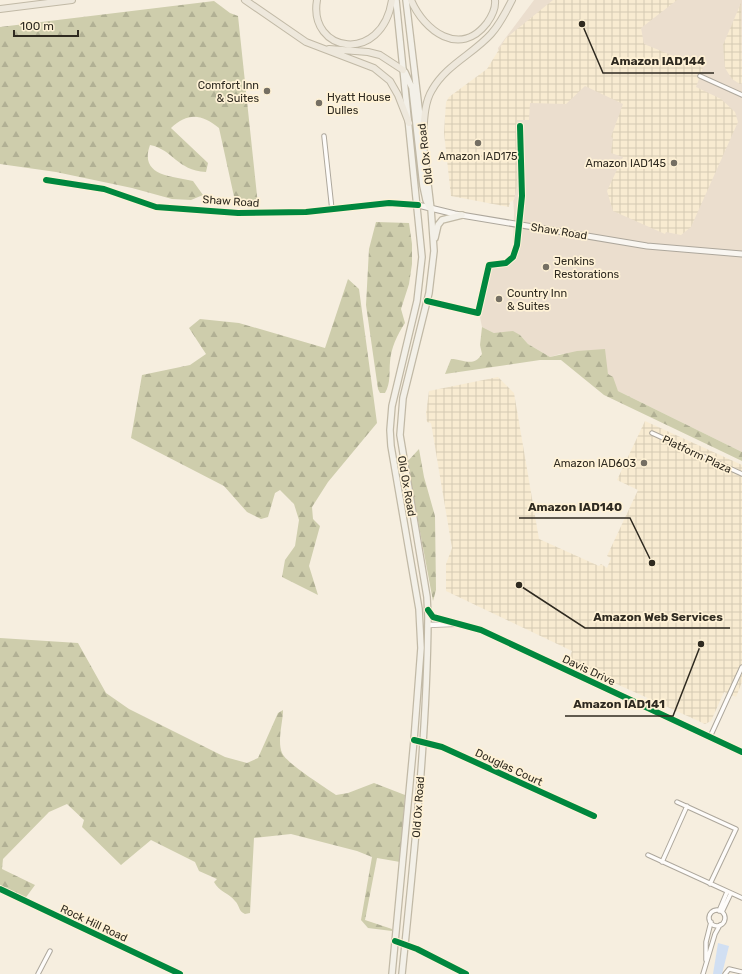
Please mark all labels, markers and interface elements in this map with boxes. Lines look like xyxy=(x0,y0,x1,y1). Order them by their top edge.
scale bar xyxy=(14,12,78,38)
text: 100 m xyxy=(20,19,54,33)
callout: Amazon IAD144 xyxy=(603,49,714,73)
text: Amazon IAD144 xyxy=(611,54,705,68)
place label: Comfort Inn & Suites xyxy=(198,79,259,105)
marker: Comfort Inn & Suites xyxy=(262,86,272,96)
place label: Hyatt House Dulles xyxy=(327,91,391,117)
marker: Hyatt House Dulles xyxy=(314,98,324,108)
street label: Old Ox Road xyxy=(415,123,436,185)
marker: Amazon IAD175 xyxy=(473,138,483,148)
place label: Amazon IAD175 xyxy=(438,150,518,163)
place label: Amazon IAD145 xyxy=(586,157,666,170)
marker: Amazon IAD145 xyxy=(669,158,679,168)
street label: Shaw Road xyxy=(202,193,260,210)
street label: Shaw Road xyxy=(530,221,588,242)
place label: Jenkins Restorations xyxy=(554,255,620,281)
marker: Jenkins Restorations xyxy=(541,262,551,272)
place label: Country Inn & Suites xyxy=(507,287,567,313)
marker: Country Inn & Suites xyxy=(494,294,504,304)
street label: Platform Plaza xyxy=(660,433,733,476)
street label: Old Ox Road xyxy=(395,455,418,517)
place label: Amazon IAD603 xyxy=(553,457,636,470)
marker: Amazon IAD603 xyxy=(639,458,649,468)
callout: Amazon IAD140 xyxy=(519,494,630,518)
text: Amazon IAD140 xyxy=(528,500,622,514)
callout: Amazon Web Services xyxy=(585,604,730,628)
text: Amazon Web Services xyxy=(593,610,723,624)
street label: Davis Drive xyxy=(560,653,617,688)
callout: Amazon IAD141 xyxy=(565,692,673,716)
text: Amazon IAD141 xyxy=(573,697,665,711)
street label: Douglas Court xyxy=(473,746,545,789)
street label: Old Ox Road xyxy=(410,776,427,838)
street label: Rock Hill Road xyxy=(58,902,129,945)

